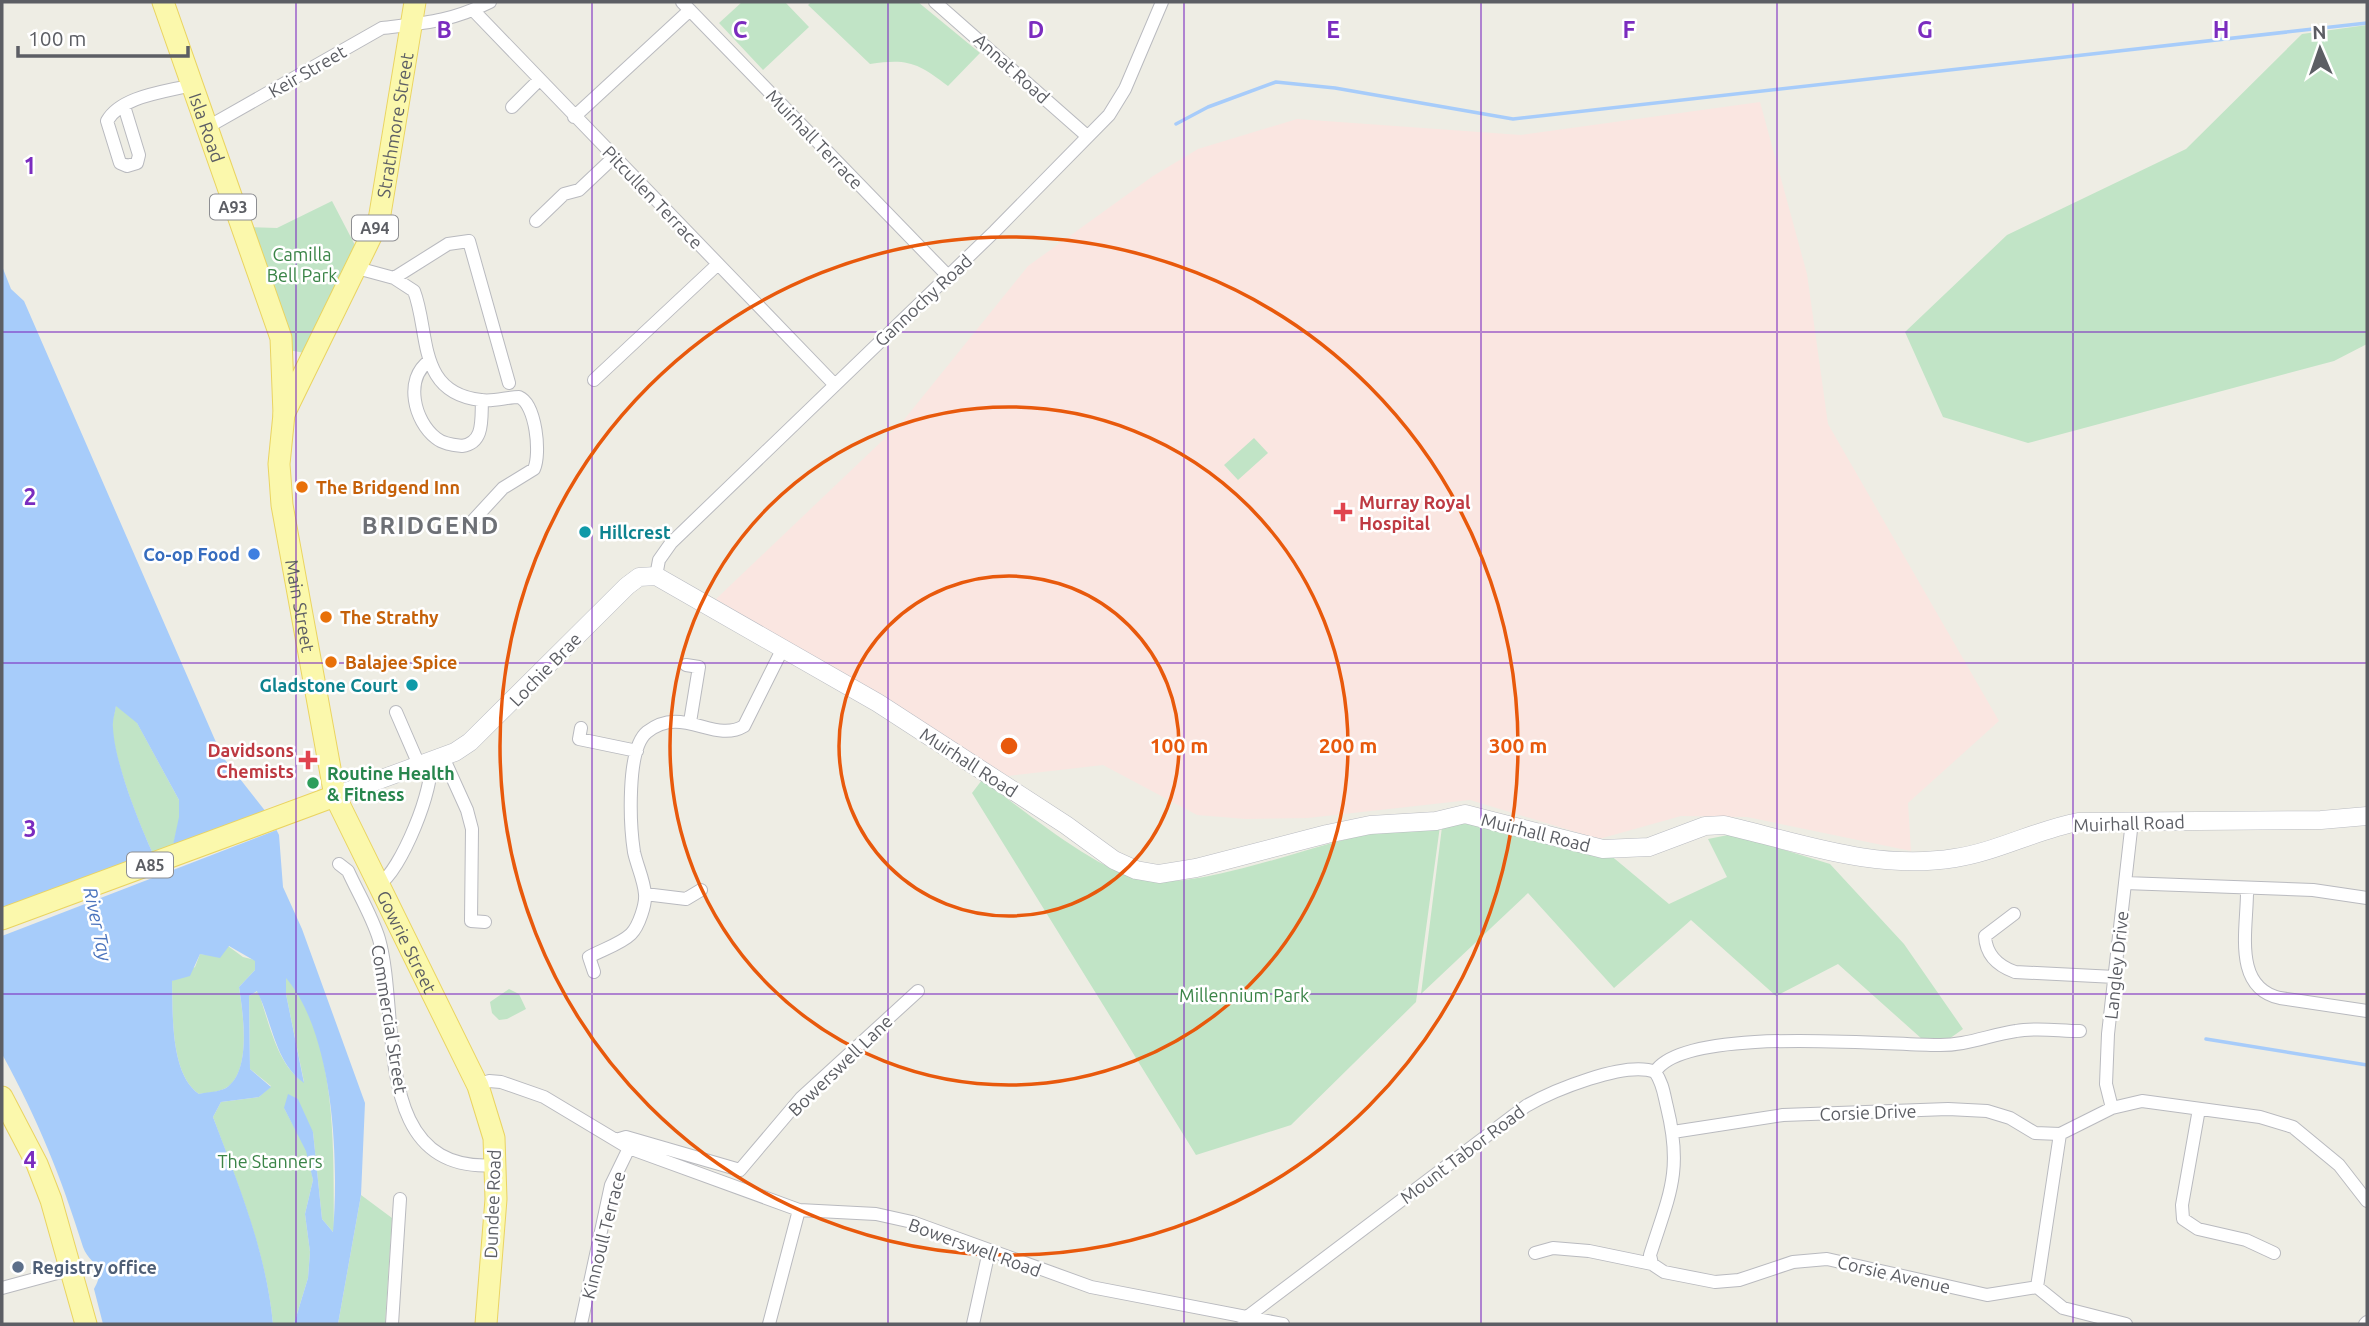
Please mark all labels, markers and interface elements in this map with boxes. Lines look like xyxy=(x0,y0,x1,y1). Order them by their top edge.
scale bar xyxy=(18,14,187,58)
north arrow xyxy=(2285,14,2355,84)
text: B xyxy=(436,17,452,42)
text: C xyxy=(733,17,748,42)
text: D xyxy=(1028,17,1044,42)
text: E xyxy=(1326,17,1340,42)
text: F xyxy=(1623,17,1636,42)
text: G xyxy=(1917,17,1933,42)
text: H xyxy=(2213,17,2229,42)
text: N xyxy=(2312,21,2327,43)
text: 100 m xyxy=(28,26,86,50)
street label: Annat Road xyxy=(970,29,1054,107)
street label: Keir Street xyxy=(265,41,349,101)
street label: Strathmore Street xyxy=(373,51,416,200)
street label: Muirhall Terrace xyxy=(763,85,867,193)
street label: Isla Road xyxy=(186,90,228,165)
street label: Pitcullen Terrace xyxy=(599,142,707,252)
text: 1 xyxy=(24,153,36,178)
road number: A93 xyxy=(210,195,256,220)
road number: A94 xyxy=(352,216,398,240)
park label: Camilla Bell Park xyxy=(267,244,337,285)
street label: Gannochy Road xyxy=(870,250,976,350)
place label: The Bridgend Inn xyxy=(316,477,460,497)
marker: The Bridgend Inn xyxy=(294,479,310,495)
text: 2 xyxy=(24,484,36,509)
place label: Murray Royal Hospital xyxy=(1359,492,1471,533)
marker: Murray Royal Hospital xyxy=(1333,502,1353,522)
district label: BRIDGEND xyxy=(362,512,500,539)
place label: Hillcrest xyxy=(599,522,671,542)
marker: Hillcrest xyxy=(577,524,593,540)
place label: Co-op Food xyxy=(143,544,240,564)
marker: Co-op Food xyxy=(246,546,262,562)
street label: Main Street xyxy=(282,558,319,654)
place label: The Strathy xyxy=(340,607,439,627)
marker: The Strathy xyxy=(318,609,334,625)
street label: Lochie Brae xyxy=(505,628,585,710)
place label: Balajee Spice xyxy=(345,652,457,672)
marker: Balajee Spice xyxy=(323,654,339,670)
place label: Gladstone Court xyxy=(259,675,398,695)
marker: Gladstone Court xyxy=(404,677,420,693)
street label: Muirhall Road xyxy=(917,723,1021,801)
text: 100 m xyxy=(1150,733,1208,757)
text: 200 m xyxy=(1319,733,1377,757)
text: 300 m xyxy=(1489,733,1547,757)
centre of rings xyxy=(997,734,1021,758)
place label: Davidsons Chemists xyxy=(208,740,294,781)
marker: Davidsons Chemists xyxy=(300,752,316,768)
place label: Routine Health & Fitness xyxy=(327,763,455,804)
marker: Routine Health & Fitness xyxy=(305,775,321,791)
street label: Muirhall Road xyxy=(1479,809,1593,855)
street label: Muirhall Road xyxy=(2073,811,2185,835)
text: 3 xyxy=(24,816,36,841)
road number: A85 xyxy=(127,852,173,878)
water label: River Tay xyxy=(79,885,117,964)
street label: Gowrie Street xyxy=(373,887,441,997)
street label: Langley Drive xyxy=(2100,910,2132,1020)
street label: Commercial Street xyxy=(368,943,412,1095)
park label: Millennium Park xyxy=(1179,985,1309,1005)
street label: Bowerswell Lane xyxy=(784,1010,896,1120)
street label: Corsie Drive xyxy=(1819,1100,1917,1124)
street label: Mount Tabor Road xyxy=(1396,1101,1528,1207)
text: 4 xyxy=(24,1147,37,1172)
street label: Dundee Road xyxy=(480,1149,504,1259)
park label: The Stanners xyxy=(217,1151,323,1171)
street label: Kinnoull Terrace xyxy=(577,1169,629,1301)
street label: Bowerswell Road xyxy=(906,1214,1044,1280)
street label: Corsie Avenue xyxy=(1836,1251,1952,1297)
place label: Registry office xyxy=(32,1257,157,1277)
marker: Registry office xyxy=(10,1259,26,1275)

